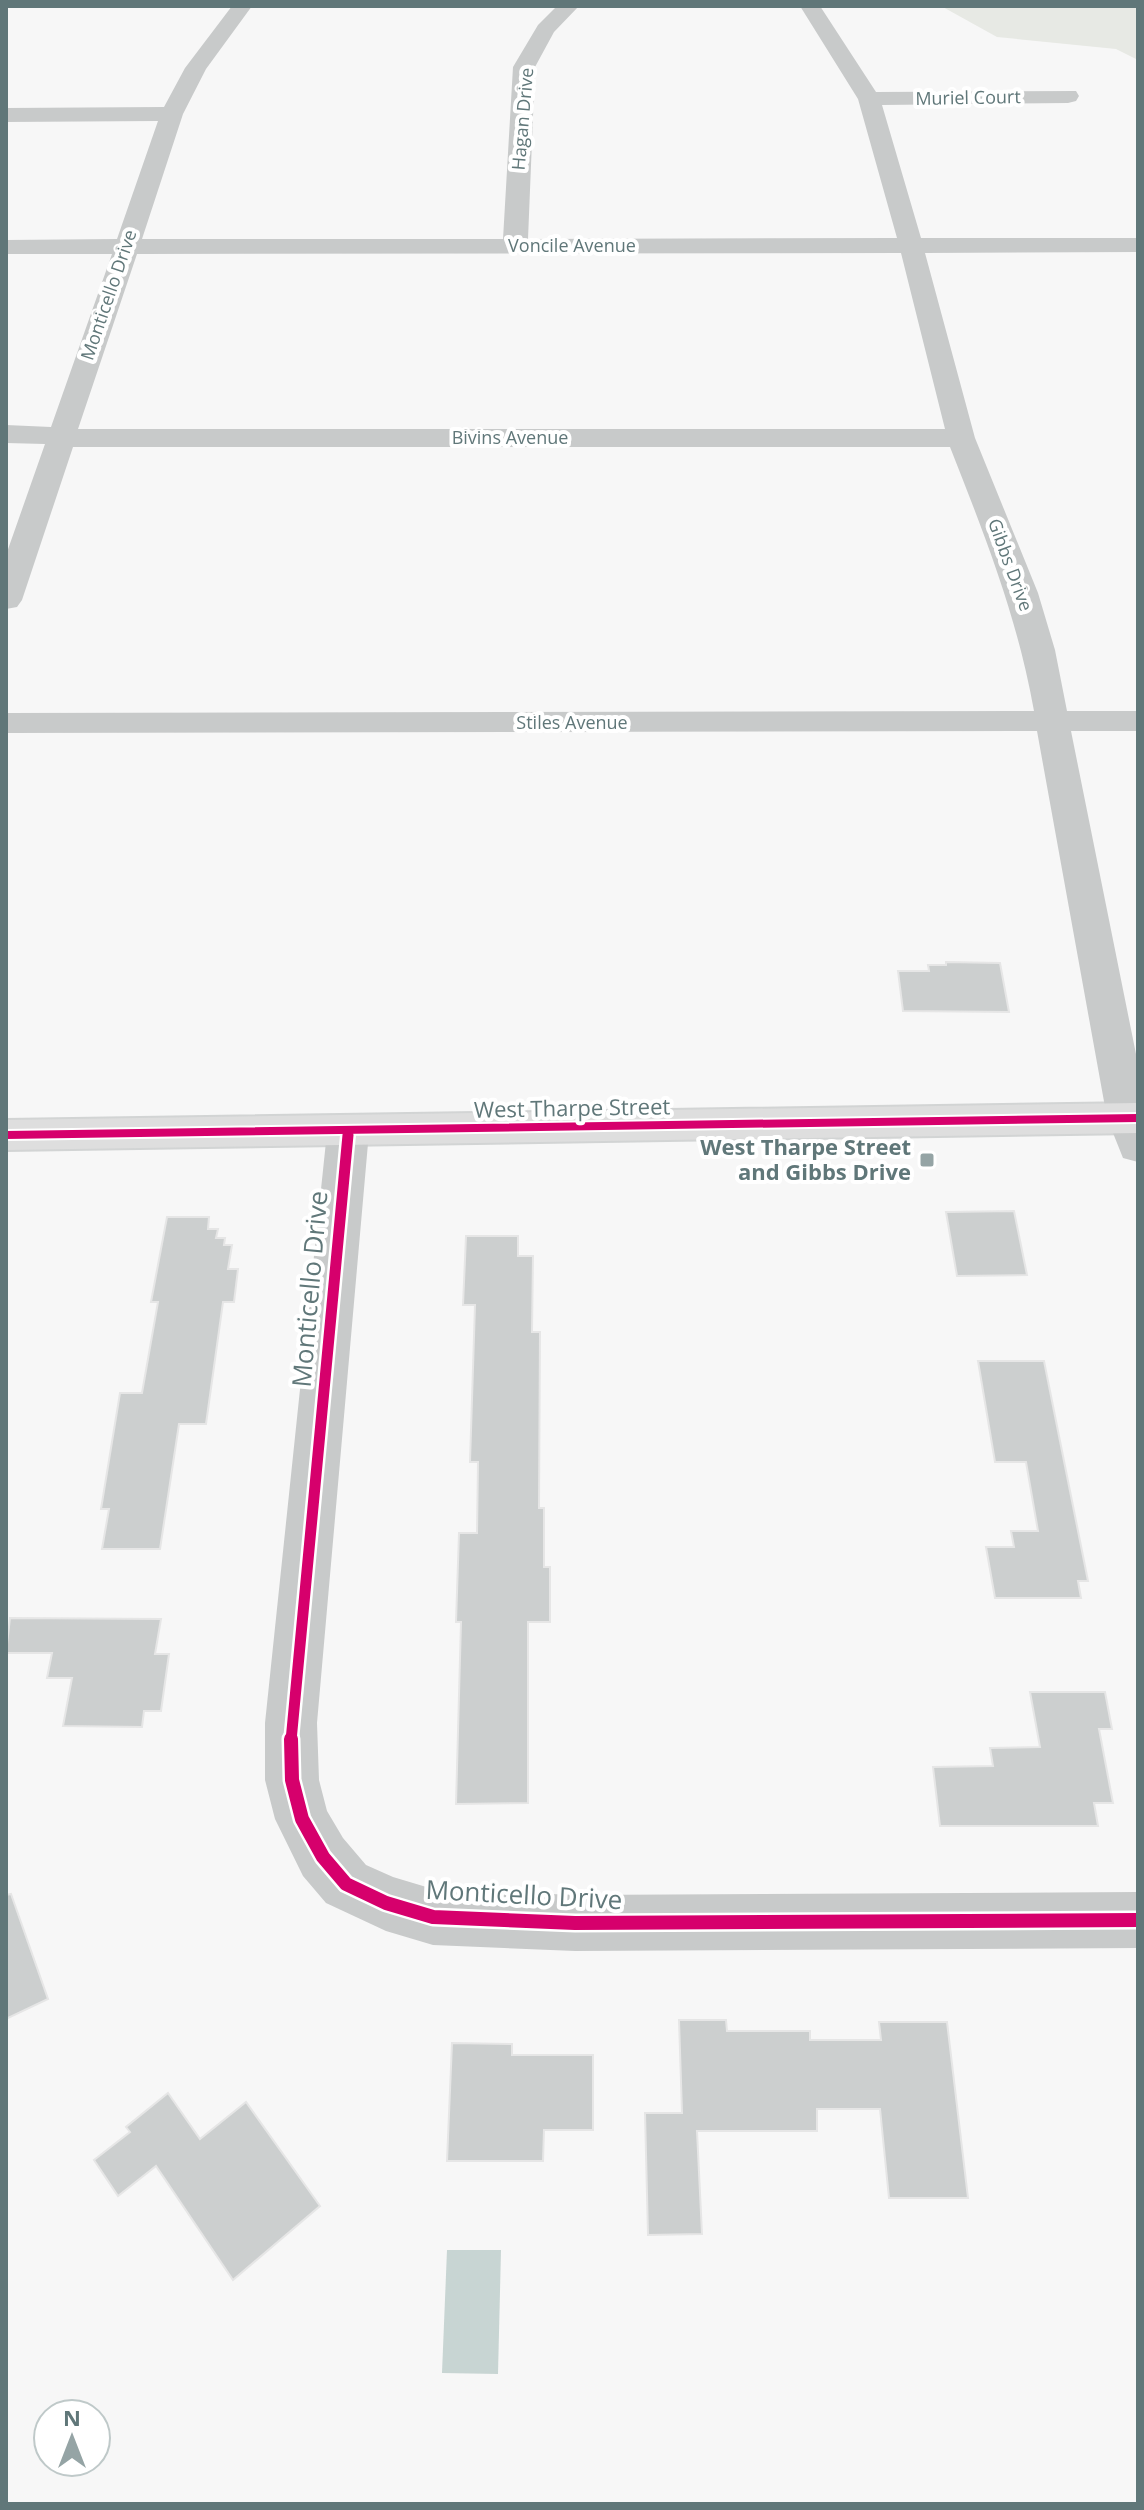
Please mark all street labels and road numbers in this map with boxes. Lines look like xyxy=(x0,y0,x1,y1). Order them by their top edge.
street label: Hagan Drive xyxy=(506,67,538,171)
street label: Muriel Court xyxy=(915,84,1021,110)
street label: Monticello Drive xyxy=(75,226,142,363)
street label: Voncile Avenue xyxy=(508,233,636,257)
street label: Bivins Avenue xyxy=(452,425,568,449)
street label: Gibbs Drive xyxy=(983,515,1039,614)
street label: Stiles Avenue xyxy=(516,710,628,734)
street label: West Tharpe Street xyxy=(473,1090,671,1124)
street label: Monticello Drive xyxy=(282,1189,336,1389)
street label: Monticello Drive xyxy=(425,1871,623,1917)

